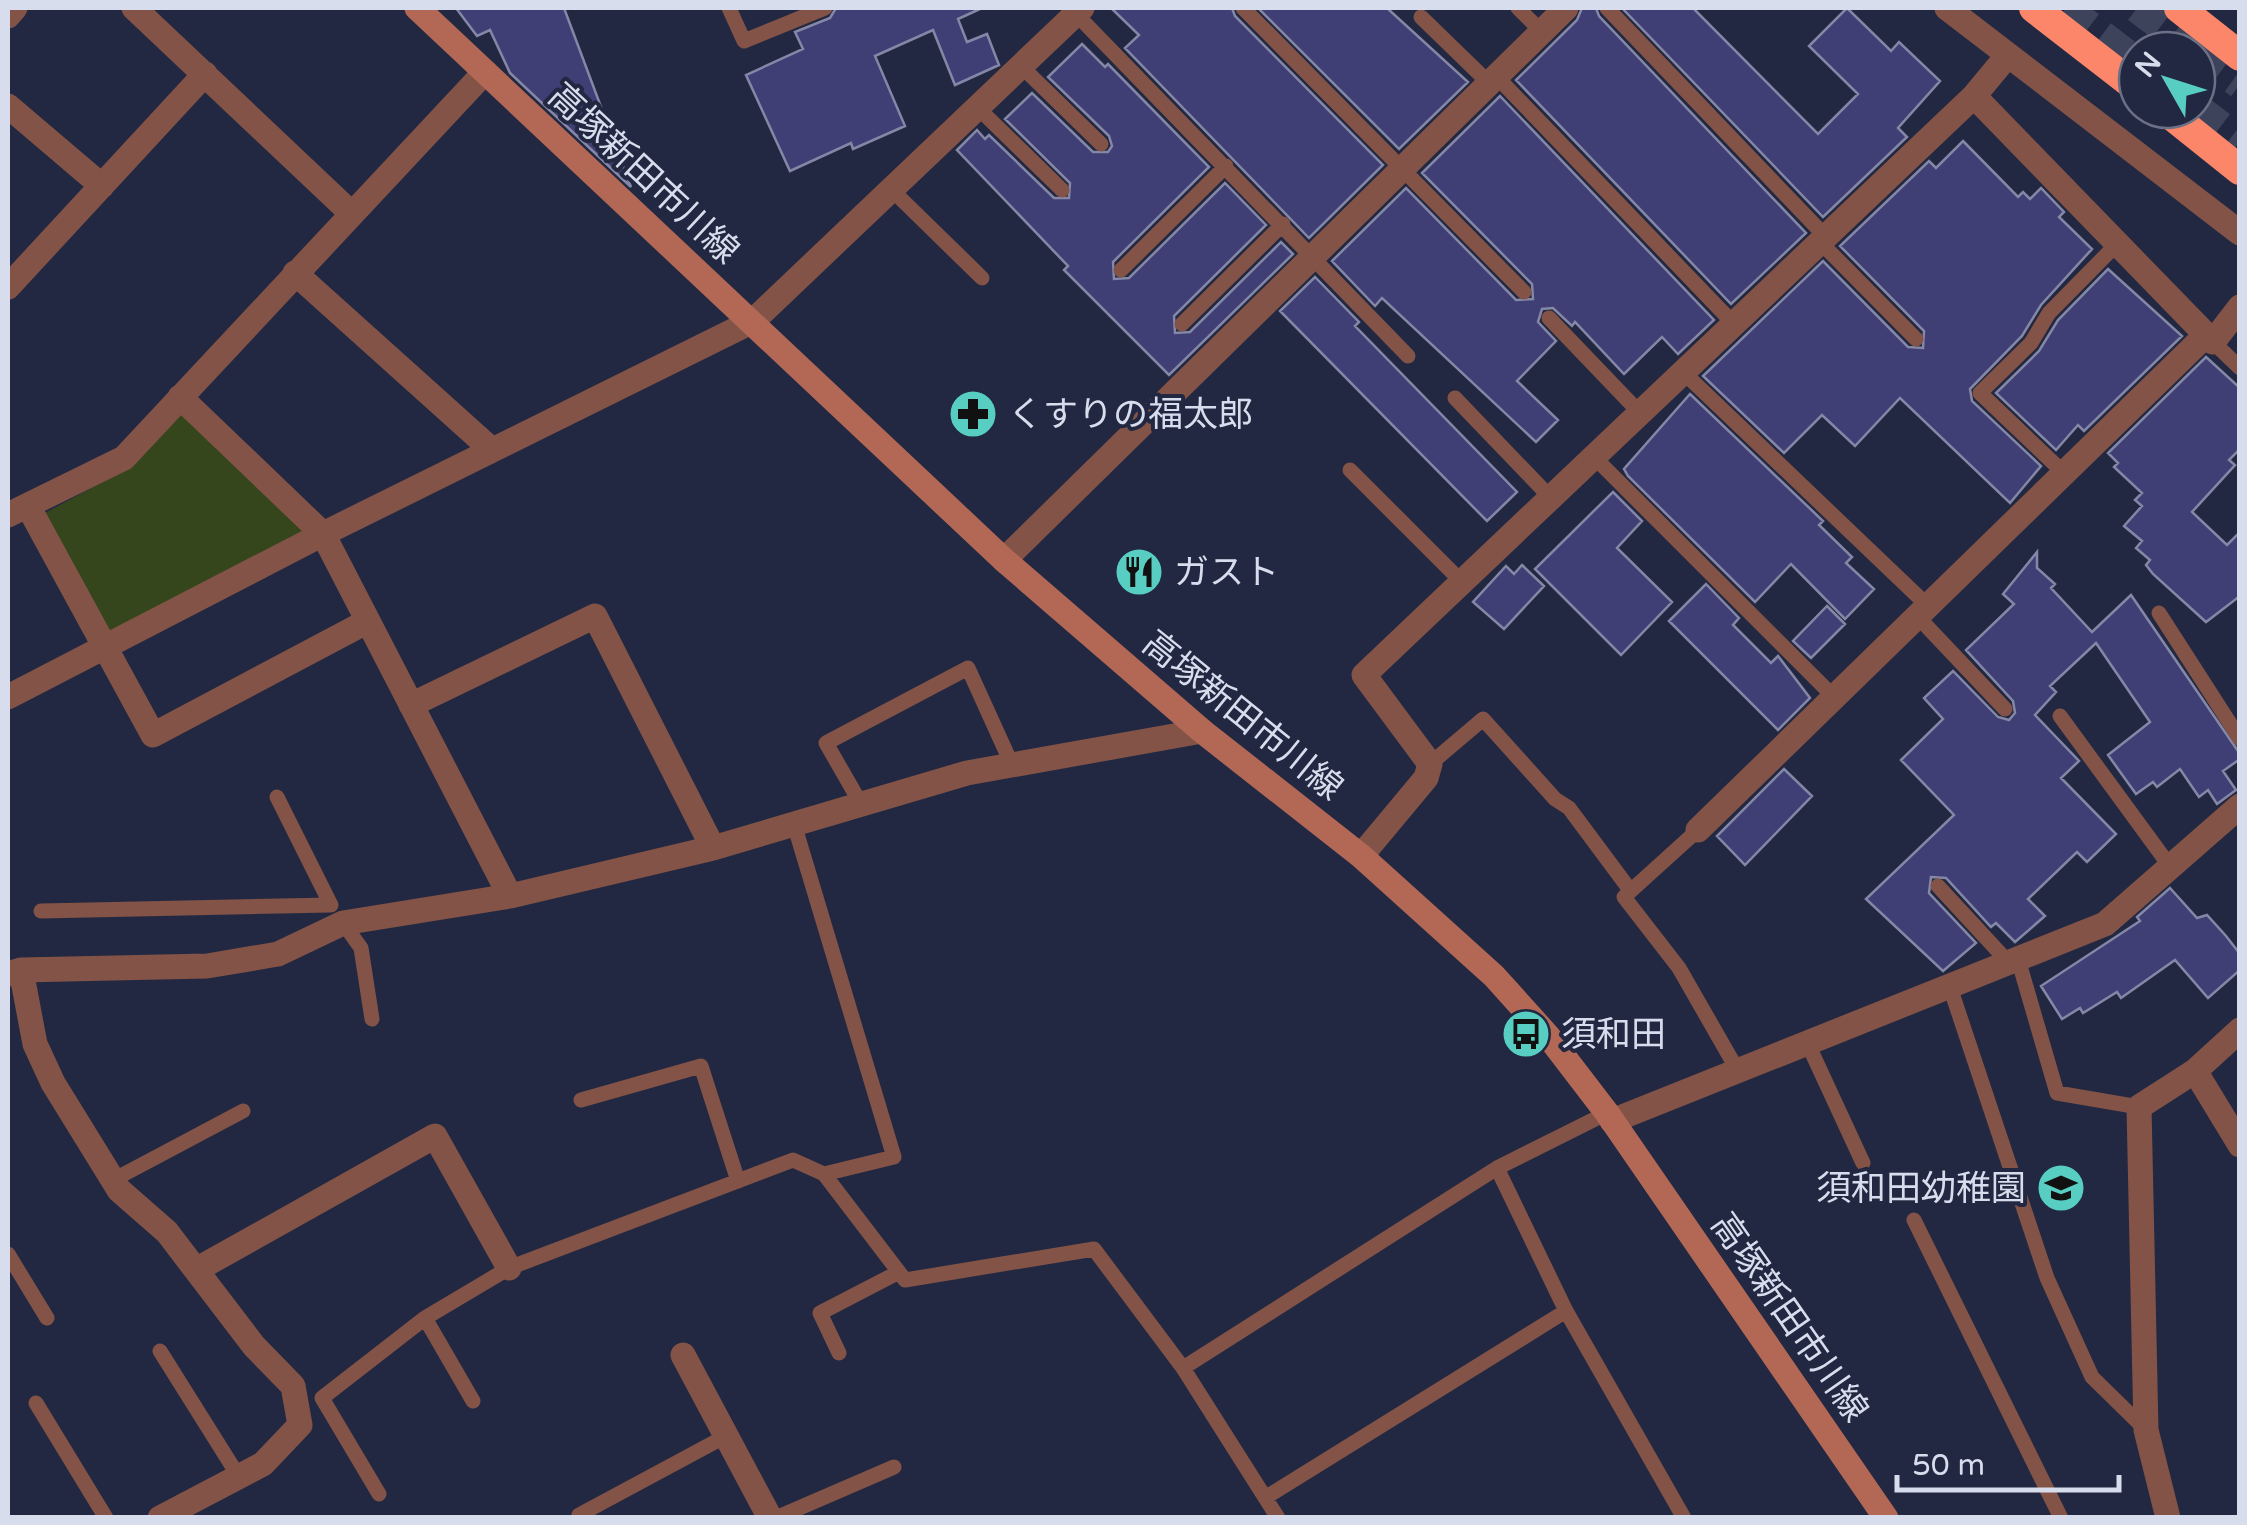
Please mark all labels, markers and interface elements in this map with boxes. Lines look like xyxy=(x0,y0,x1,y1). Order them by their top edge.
north arrow xyxy=(2117,30,2217,130)
text: N xyxy=(2128,45,2169,84)
street label: 高塚新田市川線 xyxy=(539,75,747,273)
pharmacy icon: くすりの福太郎 xyxy=(947,388,999,440)
place label: くすりの福太郎 xyxy=(1008,394,1253,436)
restaurant icon: ガスト xyxy=(1113,546,1165,598)
place label: ガスト xyxy=(1174,552,1279,594)
street label: 高塚新田市川線 xyxy=(1134,622,1351,809)
bus stop icon: 須和田 xyxy=(1500,1008,1552,1060)
place label: 須和田 xyxy=(1561,1014,1666,1056)
school or university icon: 須和田幼稚園 xyxy=(2035,1162,2087,1214)
place label: 須和田幼稚園 xyxy=(1816,1168,2026,1210)
street label: 高塚新田市川線 xyxy=(1702,1205,1877,1430)
scale bar xyxy=(1897,1430,2120,1492)
text: 50 m xyxy=(1912,1447,1985,1484)

